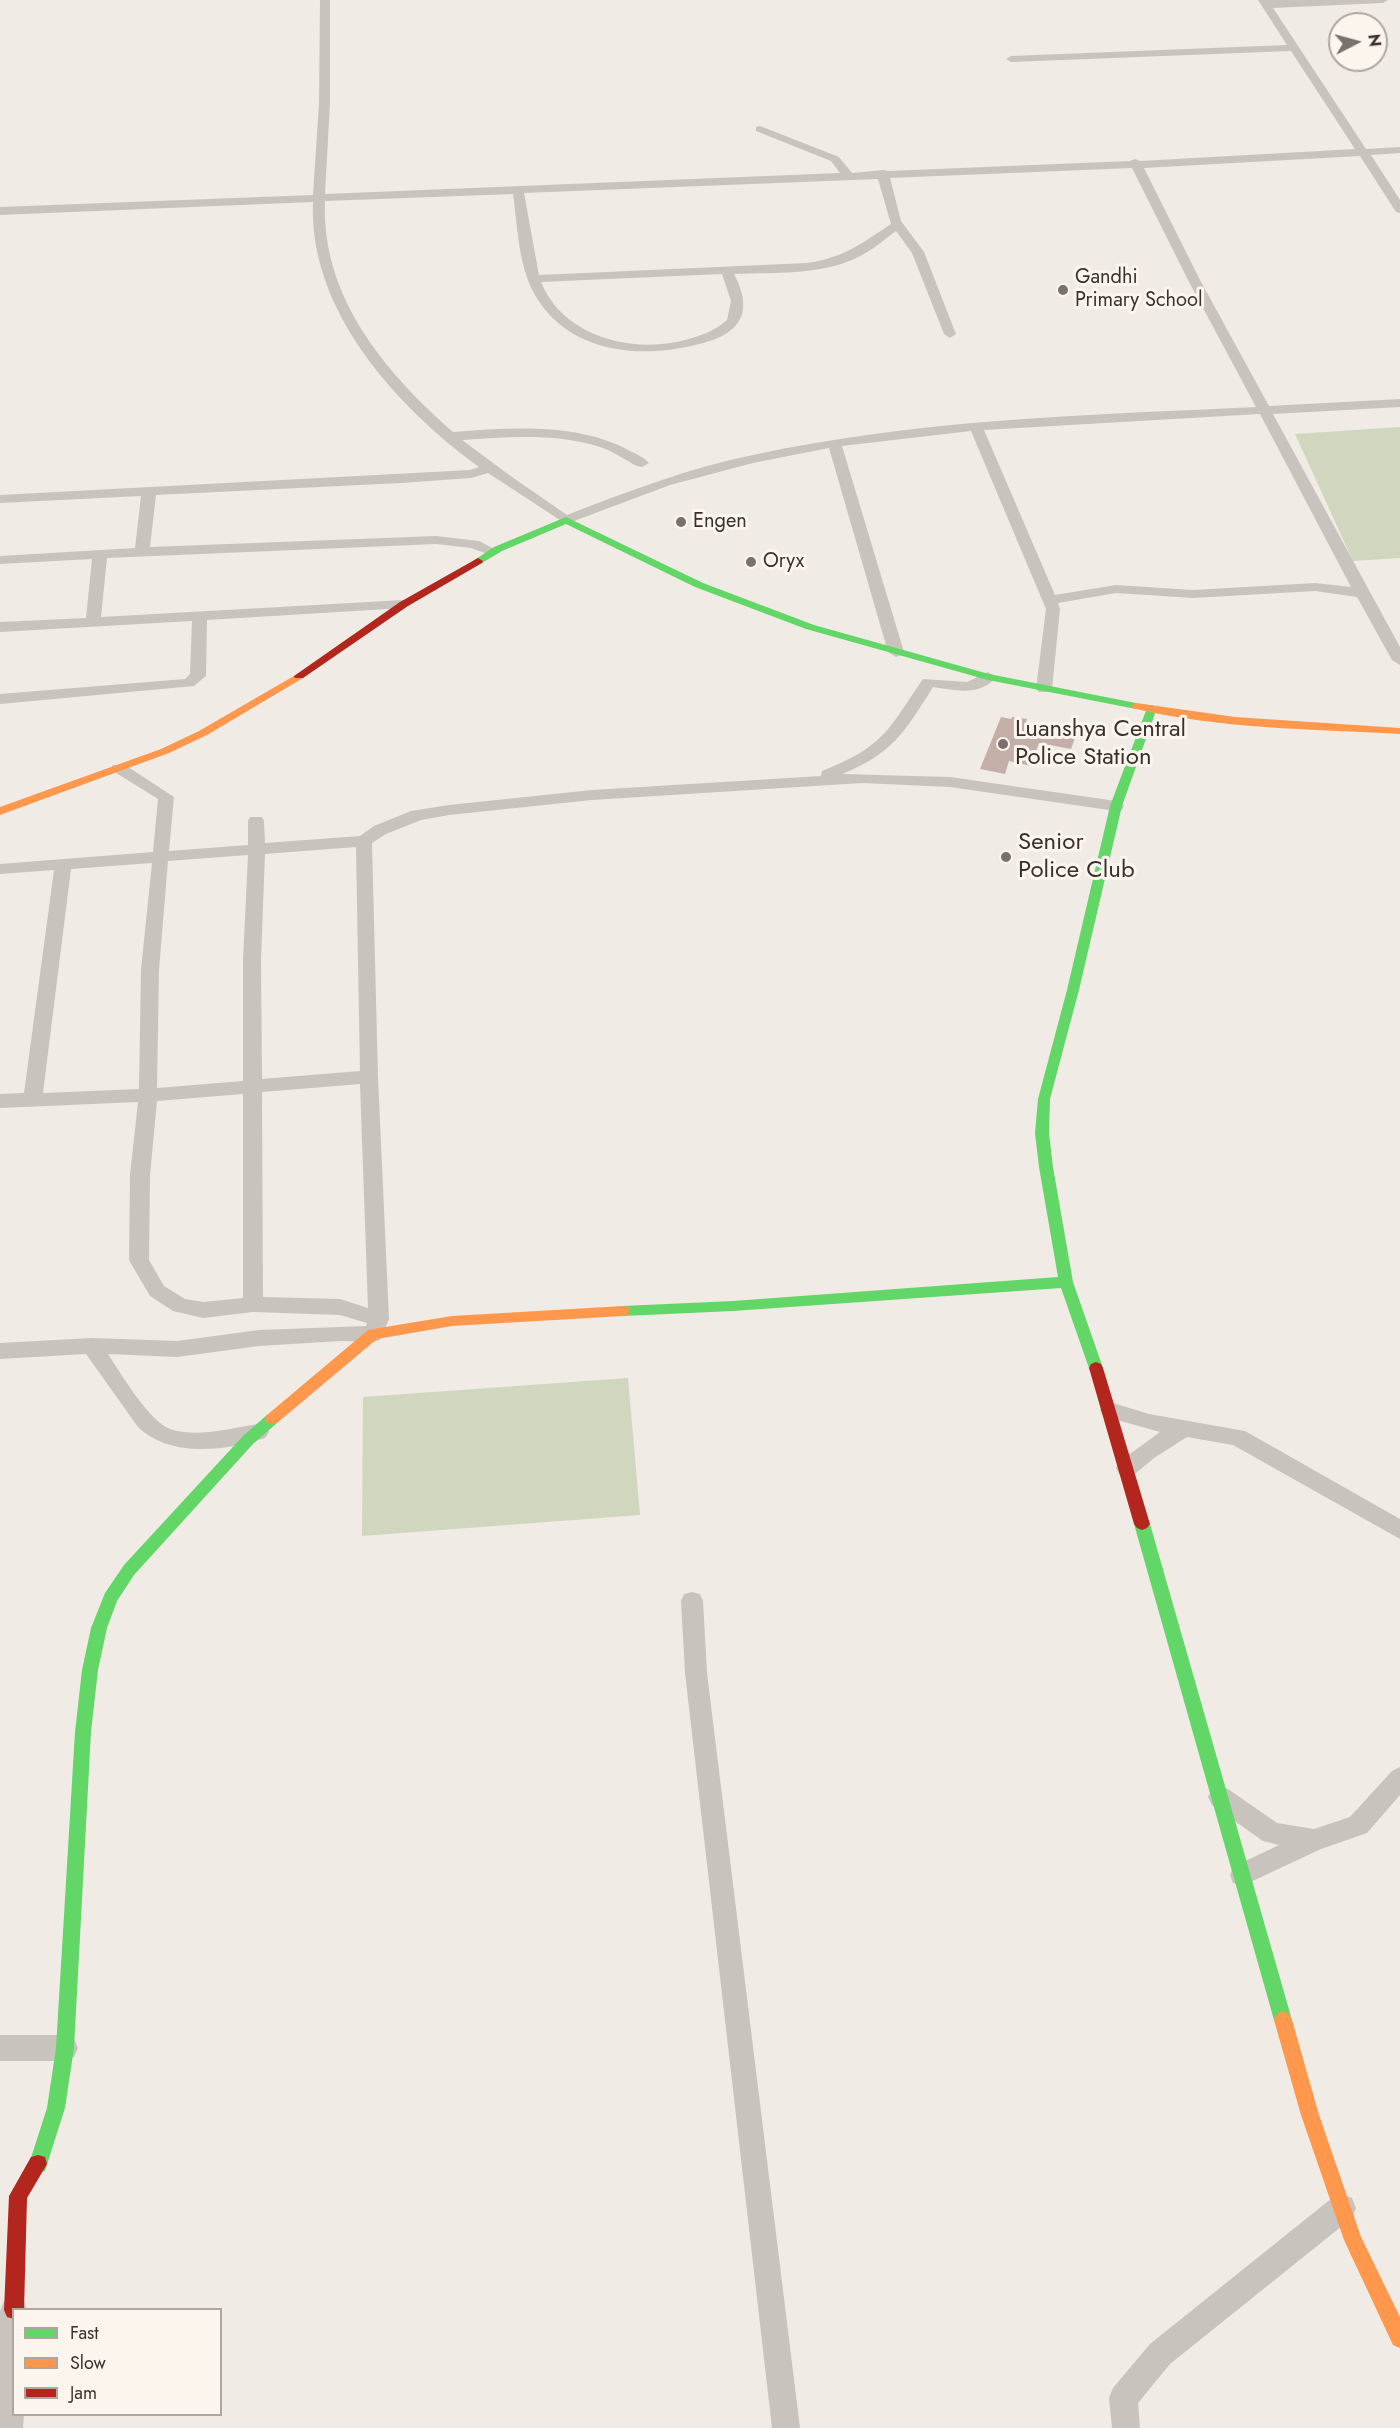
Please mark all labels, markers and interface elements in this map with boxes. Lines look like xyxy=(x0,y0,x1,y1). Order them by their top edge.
north arrow xyxy=(1328,12,1388,72)
text: N xyxy=(1362,33,1387,48)
place label: Gandhi Primary School xyxy=(1075,266,1203,313)
marker: Gandhi Primary School xyxy=(1056,283,1070,297)
place label: Engen xyxy=(693,510,747,534)
marker: Engen xyxy=(674,515,688,529)
place label: Oryx xyxy=(763,550,804,574)
marker: Oryx xyxy=(744,555,758,569)
place label: Luanshya Central Police Station xyxy=(1015,716,1186,772)
marker: Luanshya Central Police Station xyxy=(996,737,1010,751)
place label: Senior Police Club xyxy=(1018,829,1135,885)
marker: Senior Police Club xyxy=(999,850,1013,864)
legend xyxy=(12,2308,222,2416)
text: Fast xyxy=(70,2320,99,2346)
text: Slow xyxy=(70,2350,106,2376)
text: Jam xyxy=(70,2380,97,2406)

